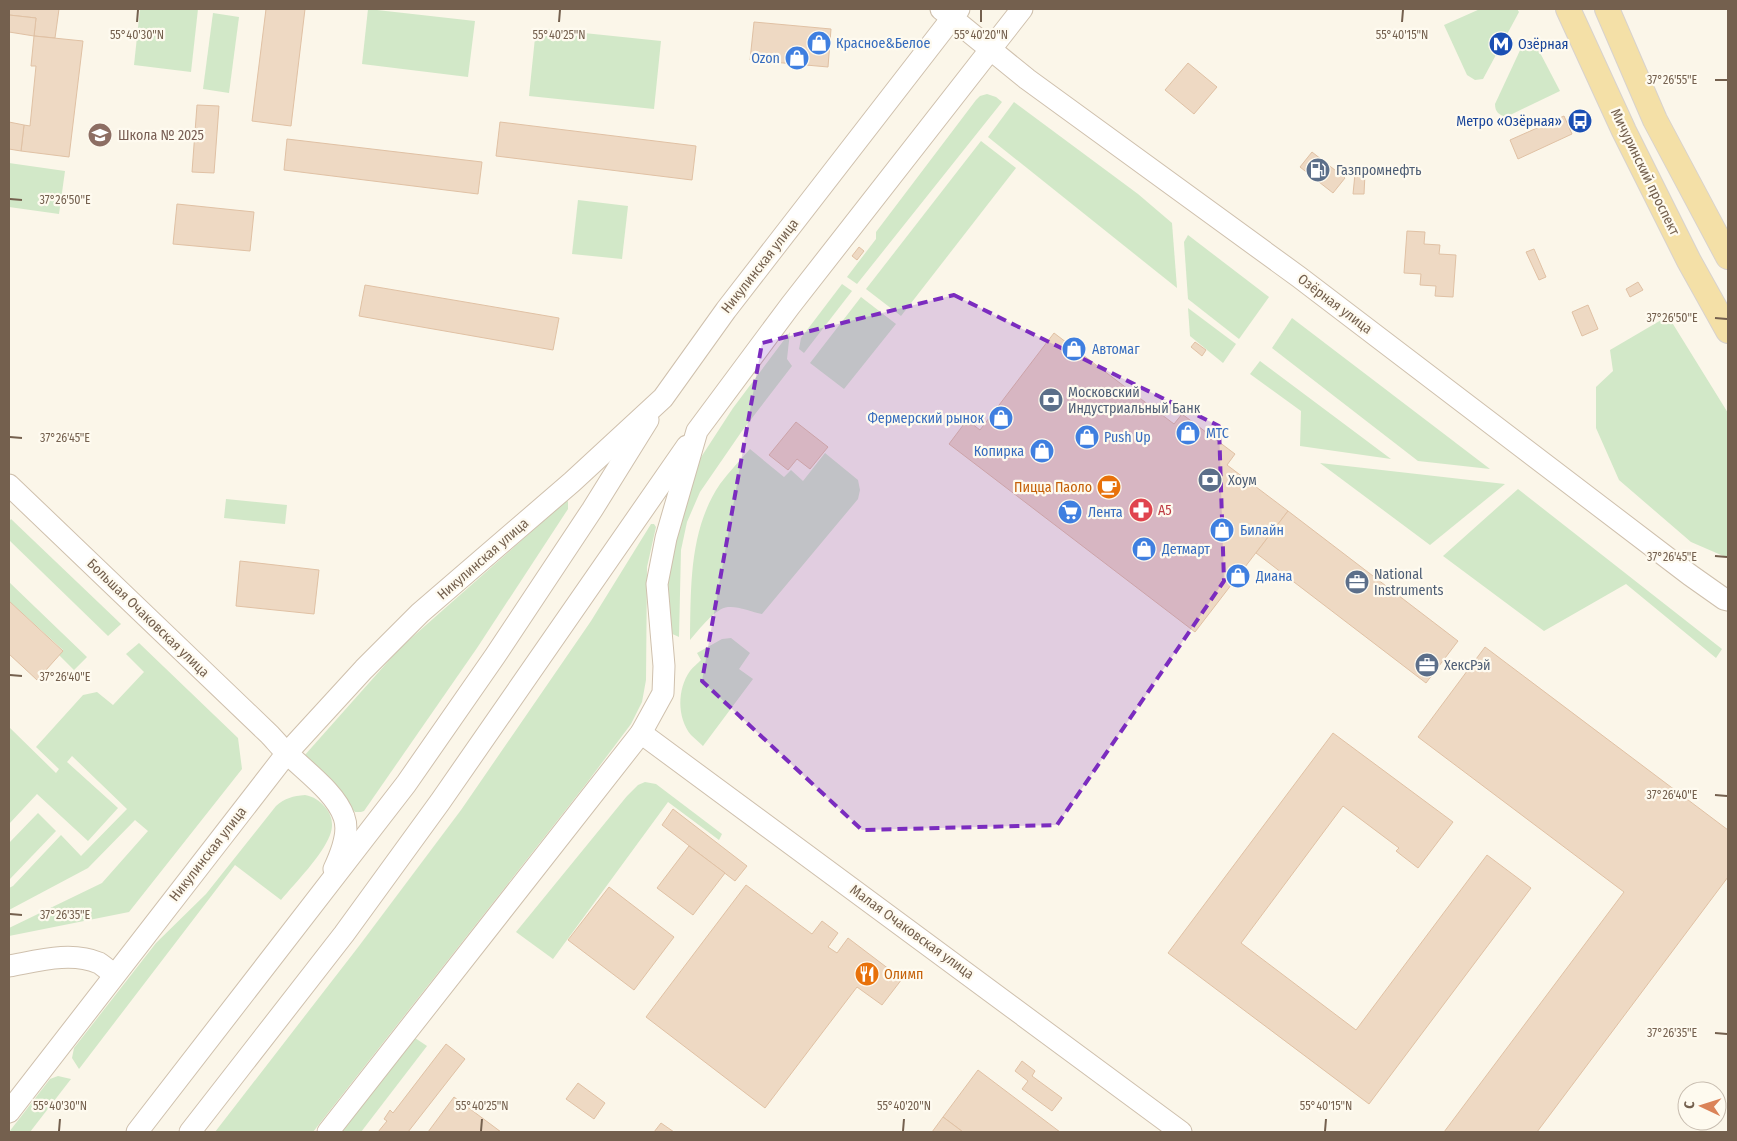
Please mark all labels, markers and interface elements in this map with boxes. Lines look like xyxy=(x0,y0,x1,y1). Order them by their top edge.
text: 55°40'30"N xyxy=(110,28,164,42)
text: 55°40'25"N xyxy=(532,28,586,42)
text: 55°40'20"N xyxy=(954,28,1008,42)
text: 55°40'15"N xyxy=(1376,28,1428,42)
shop icon: Красное&Белое xyxy=(806,30,832,56)
metro station icon: Озёрная xyxy=(1488,31,1514,57)
place label: Красное&Белое xyxy=(836,35,930,52)
place label: Озёрная xyxy=(1518,36,1568,53)
shop icon: Ozon xyxy=(784,45,810,71)
place label: Ozon xyxy=(751,50,780,67)
text: 37°26'55"E xyxy=(1647,73,1697,87)
street label: Мичуринский проспект xyxy=(1607,106,1683,238)
bus stop icon: Метро «Озёрная» xyxy=(1567,108,1593,134)
place label: Метро «Озёрная» xyxy=(1456,113,1562,130)
school or university icon: Школа № 2025 xyxy=(87,122,113,148)
place label: Школа № 2025 xyxy=(118,127,204,144)
fuel station icon: Газпромнефть xyxy=(1305,157,1331,183)
place label: Газпромнефть xyxy=(1336,162,1422,179)
text: 37°26'50"E xyxy=(39,193,91,207)
street label: Никулинская улица xyxy=(718,215,802,317)
street label: Озёрная улица xyxy=(1294,270,1376,338)
text: 37°26'50"E xyxy=(1646,311,1698,325)
shop icon: Автомаг xyxy=(1061,336,1087,362)
place label: Автомаг xyxy=(1092,341,1140,358)
place label: Московский Индустриальный Банк xyxy=(1068,384,1201,417)
bank icon: Московский Индустриальный Банк xyxy=(1038,387,1064,413)
shop icon: Фермерский рынок xyxy=(988,405,1014,431)
place label: Фермерский рынок xyxy=(867,410,984,427)
shop icon: МТС xyxy=(1175,420,1201,446)
shop icon: Push Up xyxy=(1074,424,1100,450)
place label: МТС xyxy=(1206,425,1229,442)
place label: Push Up xyxy=(1104,429,1151,446)
text: 37°26'45"E xyxy=(40,431,90,445)
shop icon: Копирка xyxy=(1029,438,1055,464)
place label: Копирка xyxy=(974,443,1024,460)
bank icon: Хоум xyxy=(1197,467,1223,493)
place label: Хоум xyxy=(1228,472,1257,489)
cafe icon: Пицца Паоло xyxy=(1096,474,1122,500)
place label: Пицца Паоло xyxy=(1014,479,1092,496)
pharmacy icon: А5 xyxy=(1128,497,1154,523)
supermarket icon: Лента xyxy=(1057,499,1083,525)
place label: А5 xyxy=(1158,502,1172,519)
place label: Лента xyxy=(1088,504,1123,521)
street label: Никулинская улица xyxy=(434,515,532,603)
shop icon: Билайн xyxy=(1209,517,1235,543)
place label: Билайн xyxy=(1240,522,1284,539)
shop icon: Детмарт xyxy=(1131,536,1157,562)
place label: Детмарт xyxy=(1161,541,1210,558)
text: 37°26'45"E xyxy=(1647,550,1697,564)
street label: Большая Очаковская улица xyxy=(83,555,213,681)
shop icon: Диана xyxy=(1225,563,1251,589)
place label: National Instruments xyxy=(1374,566,1443,599)
place label: Диана xyxy=(1255,568,1293,585)
office icon: National Instruments xyxy=(1344,569,1370,595)
office icon: ХексРэй xyxy=(1414,652,1440,678)
place label: ХексРэй xyxy=(1444,657,1491,674)
text: 37°26'40"E xyxy=(39,670,91,684)
text: 37°26'40"E xyxy=(1646,788,1698,802)
street label: Никулинская улица xyxy=(166,803,250,905)
street label: Малая Очаковская улица xyxy=(847,881,977,983)
text: 37°26'35"E xyxy=(40,908,90,922)
restaurant icon: Олимп xyxy=(854,961,880,987)
place label: Олимп xyxy=(884,966,923,983)
text: 37°26'35"E xyxy=(1647,1026,1697,1040)
north arrow xyxy=(1677,1081,1727,1131)
text: 55°40'30"N xyxy=(33,1099,87,1113)
text: 55°40'25"N xyxy=(455,1099,509,1113)
text: 55°40'20"N xyxy=(877,1099,931,1113)
text: 55°40'15"N xyxy=(1300,1099,1352,1113)
text: С xyxy=(1681,1100,1698,1109)

